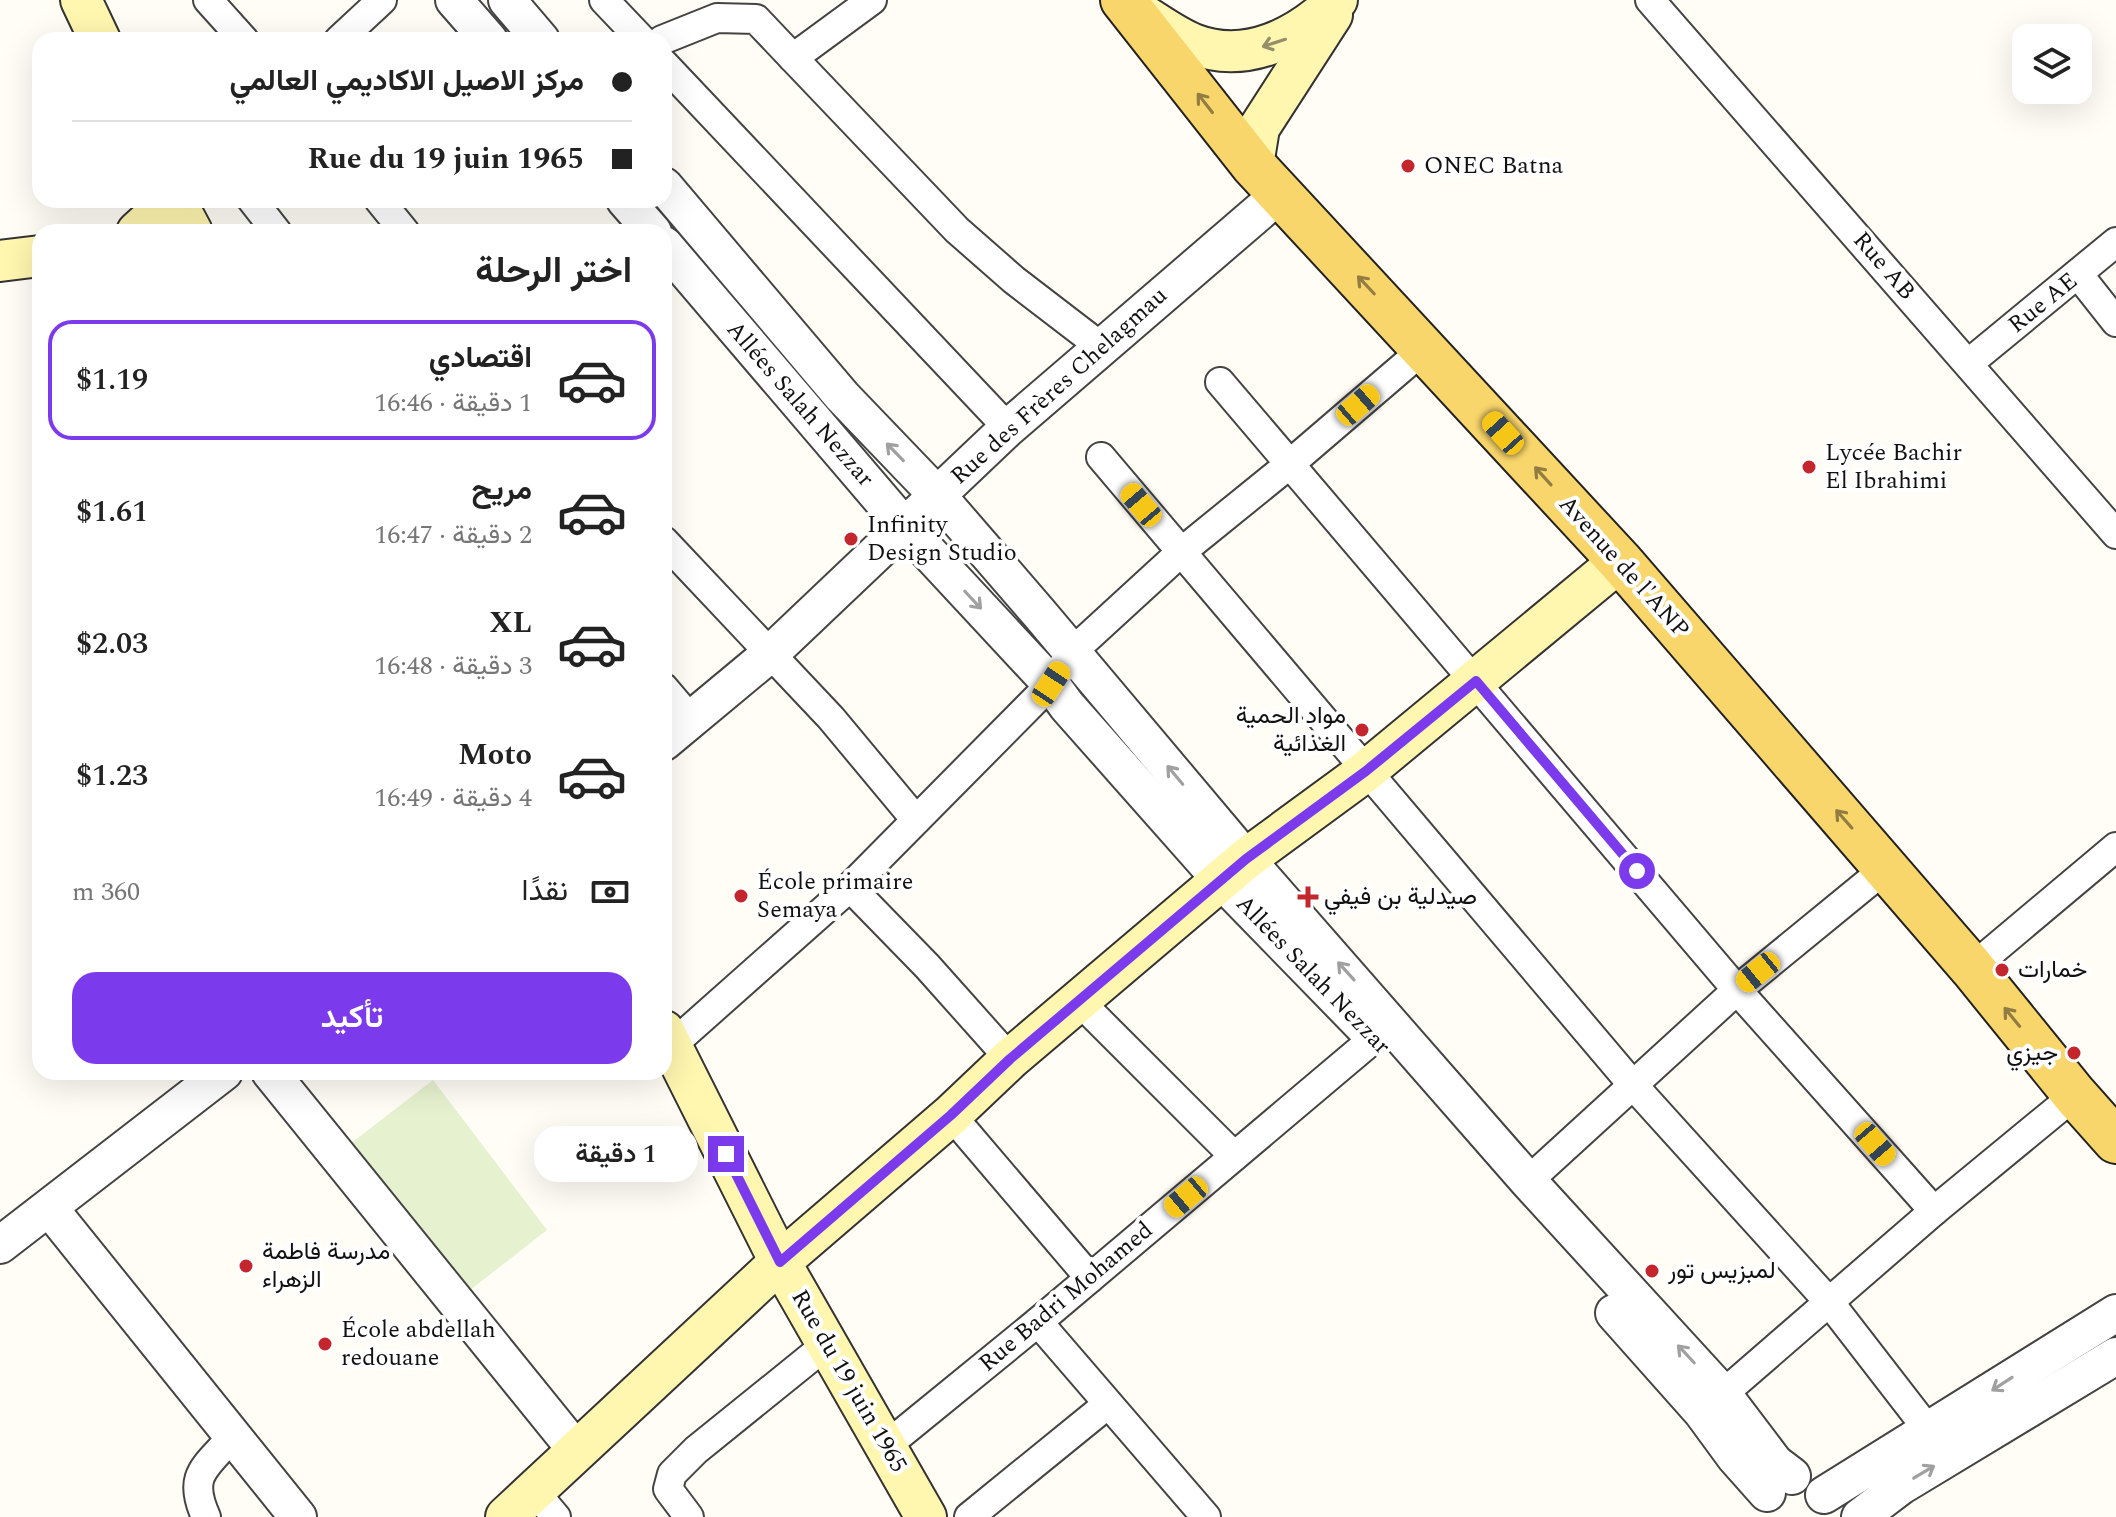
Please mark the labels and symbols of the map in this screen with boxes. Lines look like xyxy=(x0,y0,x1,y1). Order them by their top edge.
one-way arrow xyxy=(1261,36,1286,51)
one-way arrow xyxy=(1196,93,1214,114)
place label: ONEC Batna xyxy=(1424,148,1563,184)
marker: ONEC Batna xyxy=(1399,157,1417,175)
street label: Rue AB xyxy=(1844,224,1924,308)
street label: Rue AE xyxy=(2000,264,2086,342)
one-way arrow xyxy=(1357,275,1376,295)
street label: Rue des Frères Chelagmau xyxy=(942,279,1176,493)
street label: Allées Salah Nezzar xyxy=(717,313,883,495)
car xyxy=(1332,380,1384,430)
car xyxy=(1478,407,1528,459)
place label: Lycée Bachir El Ibrahimi xyxy=(1825,435,1962,499)
one-way arrow xyxy=(886,442,905,462)
marker: Lycée Bachir El Ibrahimi xyxy=(1800,458,1818,476)
one-way arrow xyxy=(1534,467,1552,487)
car xyxy=(1116,479,1166,531)
street label: Avenue de l'ANP xyxy=(1550,487,1698,647)
place label: Infinity Design Studio xyxy=(867,507,1017,571)
marker: Infinity Design Studio xyxy=(842,530,860,548)
one-way arrow xyxy=(963,589,981,609)
car xyxy=(1028,657,1074,711)
place label: مواد الحمية الغذائية xyxy=(1236,698,1346,762)
marker: مواد الحمية الغذائية xyxy=(1353,721,1371,739)
one-way arrow xyxy=(1166,765,1184,786)
one-way arrow xyxy=(1835,809,1853,829)
route start xyxy=(1619,853,1655,889)
place label: École primaire Semaya xyxy=(757,864,913,928)
place label: صيدلية بن فيفي xyxy=(1324,879,1477,915)
marker: École primaire Semaya xyxy=(732,887,750,905)
street label: Allées Salah Nezzar xyxy=(1227,887,1399,1063)
marker: صيدلية بن فيفي xyxy=(1299,888,1317,906)
car xyxy=(1732,948,1784,996)
place label: خمارات xyxy=(2018,952,2087,988)
marker: خمارات xyxy=(1993,961,2011,979)
one-way arrow xyxy=(1337,962,1355,982)
one-way arrow xyxy=(2003,1007,2021,1028)
place label: جيزي xyxy=(2006,1035,2058,1071)
marker: جيزي xyxy=(2065,1044,2083,1062)
car xyxy=(1850,1118,1900,1170)
callout: 1 دقيقة xyxy=(534,1126,698,1182)
route end xyxy=(708,1136,744,1172)
car xyxy=(1160,1172,1212,1222)
street label: Rue Badri Mohamed xyxy=(971,1213,1161,1381)
place label: مدرسة فاطمة الزهراء xyxy=(262,1234,390,1298)
place label: لمبزيس تور xyxy=(1667,1253,1776,1289)
marker: مدرسة فاطمة الزهراء xyxy=(237,1257,255,1275)
marker: لمبزيس تور xyxy=(1643,1262,1661,1280)
street label: Rue du 19 juin 1965 xyxy=(782,1283,916,1479)
place label: École abdellah redouane xyxy=(341,1312,496,1376)
marker: École abdellah redouane xyxy=(316,1335,334,1353)
one-way arrow xyxy=(1677,1345,1695,1365)
one-way arrow xyxy=(1991,1376,2014,1392)
one-way arrow xyxy=(1912,1464,1935,1480)

